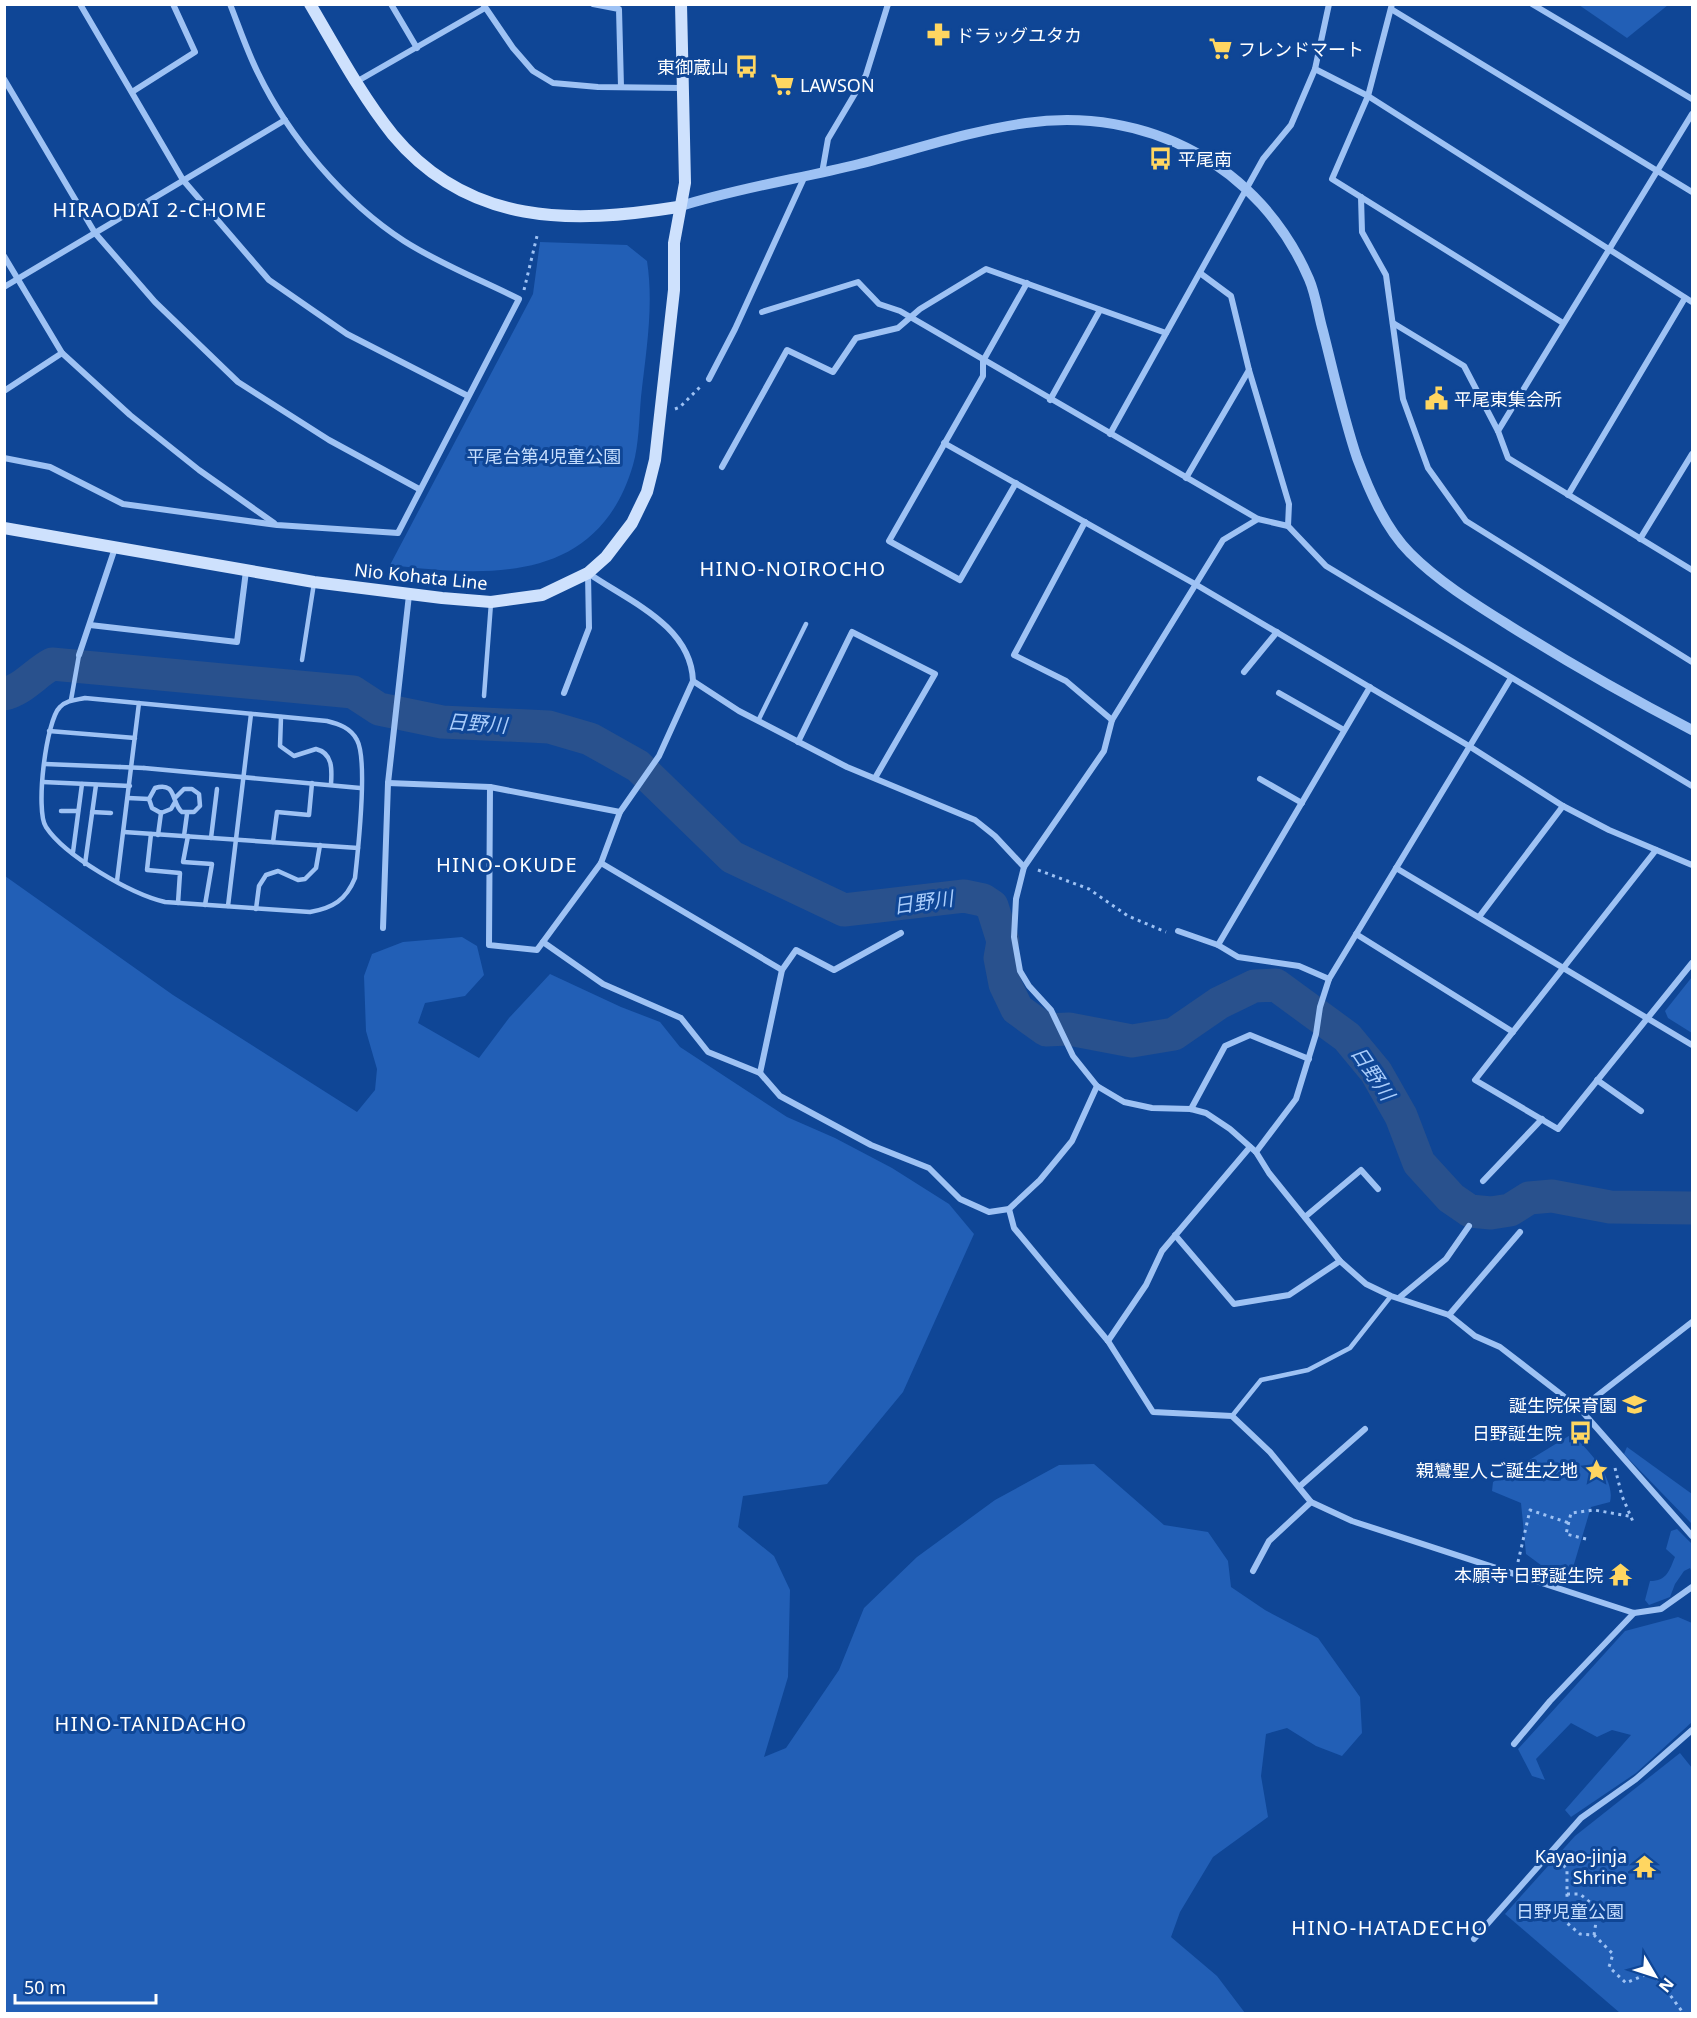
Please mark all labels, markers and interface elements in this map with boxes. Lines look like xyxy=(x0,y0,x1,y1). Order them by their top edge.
pharmacy icon: ドラッグユタカ xyxy=(925,22,951,48)
place label: ドラッグユタカ xyxy=(956,23,1082,47)
supermarket icon: フレンドマート xyxy=(1207,36,1233,62)
place label: フレンドマート xyxy=(1238,37,1364,61)
bus stop icon: 東御蔵山 xyxy=(734,54,760,80)
place label: 東御蔵山 xyxy=(657,55,729,79)
supermarket icon: LAWSON xyxy=(769,72,795,98)
place label: LAWSON xyxy=(800,73,875,97)
bus stop icon: 平尾南 xyxy=(1147,146,1173,172)
place label: 平尾南 xyxy=(1178,147,1232,171)
district label: HIRAODAI 2-CHOME xyxy=(52,196,268,223)
public building icon: 平尾東集会所 xyxy=(1423,386,1449,412)
place label: 平尾東集会所 xyxy=(1454,387,1562,411)
park label: 平尾台第4児童公園 xyxy=(467,444,621,468)
district label: HINO-NOIROCHO xyxy=(699,555,887,582)
street label: Nio Kohata Line xyxy=(353,557,489,595)
water label: 日野川 xyxy=(446,707,510,739)
district label: HINO-OKUDE xyxy=(436,851,578,878)
water label: 日野川 xyxy=(891,884,957,920)
water label: 日野川 xyxy=(1345,1041,1402,1107)
school or university icon: 誕生院保育園 xyxy=(1622,1392,1648,1418)
place label: 誕生院保育園 xyxy=(1509,1393,1617,1417)
bus stop icon: 日野誕生院 xyxy=(1567,1420,1593,1446)
place label: 日野誕生院 xyxy=(1472,1421,1562,1445)
place icon: 親鸞聖人ご誕生之地 xyxy=(1583,1457,1609,1483)
place label: 親鸞聖人ご誕生之地 xyxy=(1416,1458,1578,1482)
temple icon: 本願寺 日野誕生院 xyxy=(1608,1562,1634,1588)
place label: 本願寺 日野誕生院 xyxy=(1454,1563,1603,1587)
district label: HINO-TANIDACHO xyxy=(54,1710,248,1737)
place label: Kayao-jinja Shrine xyxy=(1535,1844,1627,1889)
temple icon: Kayao-jinja Shrine xyxy=(1632,1853,1658,1879)
park label: 日野児童公園 xyxy=(1516,1899,1624,1923)
district label: HINO-HATADECHO xyxy=(1291,1914,1489,1941)
north arrow xyxy=(1625,1946,1685,2006)
scale bar xyxy=(15,1967,156,2005)
text: N xyxy=(1654,1973,1679,1997)
text: 50 m xyxy=(24,1975,66,1999)

